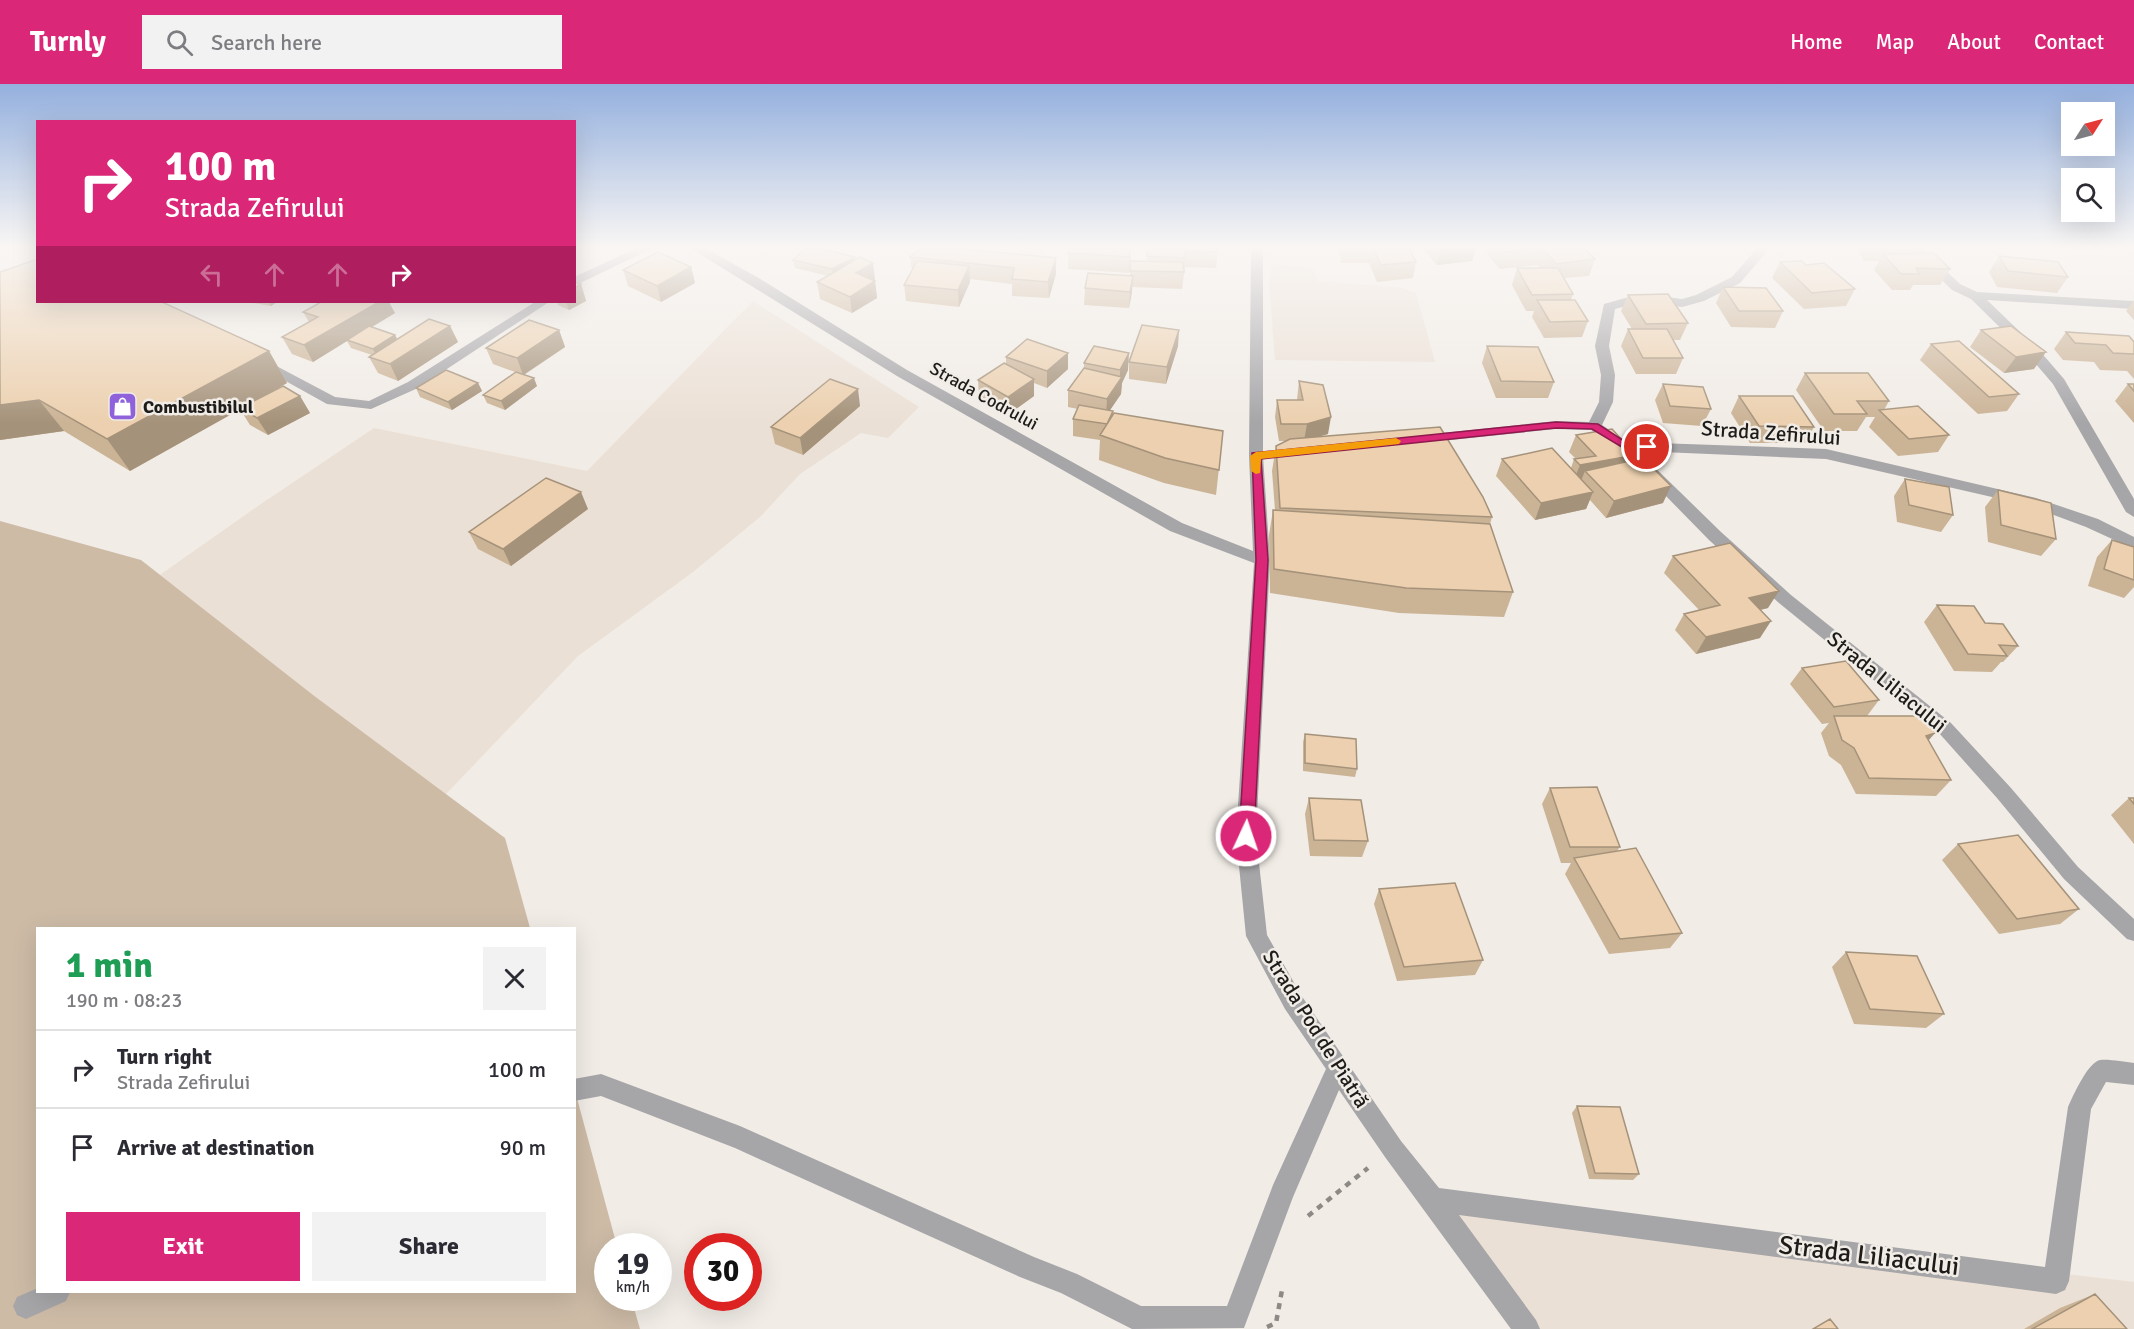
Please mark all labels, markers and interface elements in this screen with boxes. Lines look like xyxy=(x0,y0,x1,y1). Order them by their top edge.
search box xyxy=(142,15,562,69)
text: Turnly xyxy=(30,25,106,59)
icon: search xyxy=(163,26,196,59)
text: Search here xyxy=(211,29,322,56)
text: Home xyxy=(1790,29,1843,55)
text: Map xyxy=(1876,29,1914,55)
text: About xyxy=(1947,29,2001,55)
text: Contact xyxy=(2034,29,2104,55)
north arrow xyxy=(2061,102,2115,156)
map controls xyxy=(2061,102,2115,222)
text: 100 m xyxy=(165,141,276,192)
icon: right xyxy=(66,144,144,222)
button: search xyxy=(2061,168,2115,222)
text: Strada Zefirului xyxy=(165,192,345,225)
icon: left xyxy=(195,258,228,291)
icon: ahead xyxy=(258,258,291,291)
icon: ahead xyxy=(321,258,354,291)
icon: right xyxy=(384,258,417,291)
street label: Strada Codrului xyxy=(926,357,1042,435)
shop icon: Combustibilul xyxy=(106,391,138,423)
place label: Combustibilul xyxy=(143,396,254,418)
street label: Strada Zefirului xyxy=(1700,415,1842,451)
pin xyxy=(1621,421,1672,472)
icon: arrive xyxy=(1630,430,1663,463)
street label: Strada Liliacului xyxy=(1822,626,1952,738)
position arrow xyxy=(1214,804,1278,868)
text: 1 min xyxy=(66,943,153,988)
street label: Strada Pod de Piatră xyxy=(1257,945,1375,1113)
button: close xyxy=(483,947,546,1010)
text: 190 m · 08:23 xyxy=(66,988,182,1013)
text: Turn right xyxy=(117,1043,212,1070)
icon: right xyxy=(66,1053,99,1086)
text: 100 m xyxy=(488,1056,546,1083)
text: Strada Zefirului xyxy=(117,1070,250,1095)
icon: arrive xyxy=(66,1131,99,1164)
text: Arrive at destination xyxy=(117,1134,314,1161)
text: 90 m xyxy=(500,1134,546,1161)
button: Exit xyxy=(66,1212,300,1281)
button: Share xyxy=(312,1212,546,1281)
street label: Strada Liliacului xyxy=(1777,1229,1961,1283)
speed limit sign: 30 xyxy=(684,1233,762,1311)
text: 19 xyxy=(617,1246,649,1283)
text: km/h xyxy=(616,1278,650,1296)

